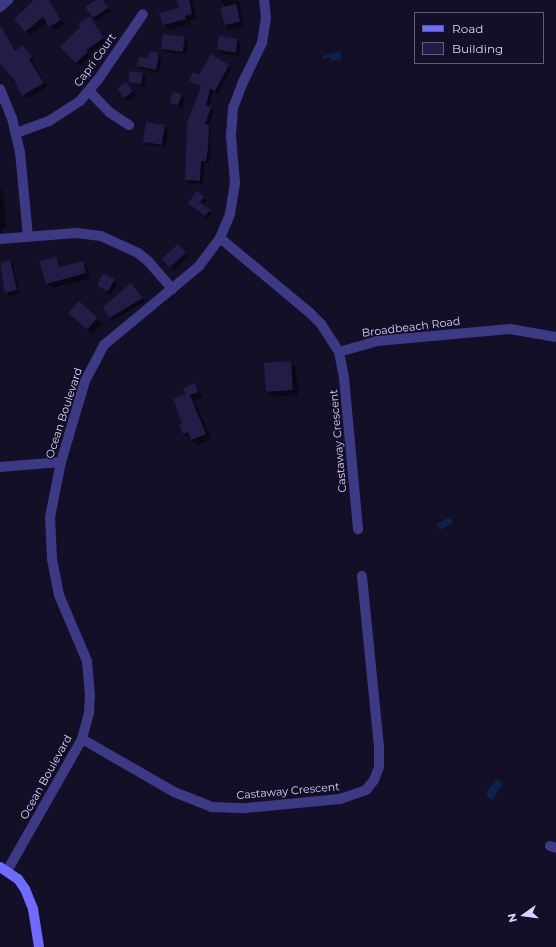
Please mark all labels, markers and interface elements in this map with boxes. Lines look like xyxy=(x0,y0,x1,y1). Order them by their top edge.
legend xyxy=(414,12,544,64)
text: Road xyxy=(452,21,483,36)
street label: Capri Court xyxy=(71,31,119,89)
text: Building xyxy=(452,41,503,56)
street label: Broadbeach Road xyxy=(361,314,461,340)
street label: Ocean Boulevard xyxy=(43,366,85,460)
street label: Castaway Crescent xyxy=(327,389,349,493)
street label: Ocean Boulevard xyxy=(17,732,75,822)
street label: Castaway Crescent xyxy=(236,780,340,802)
north arrow xyxy=(504,895,544,935)
text: N xyxy=(504,912,520,924)

